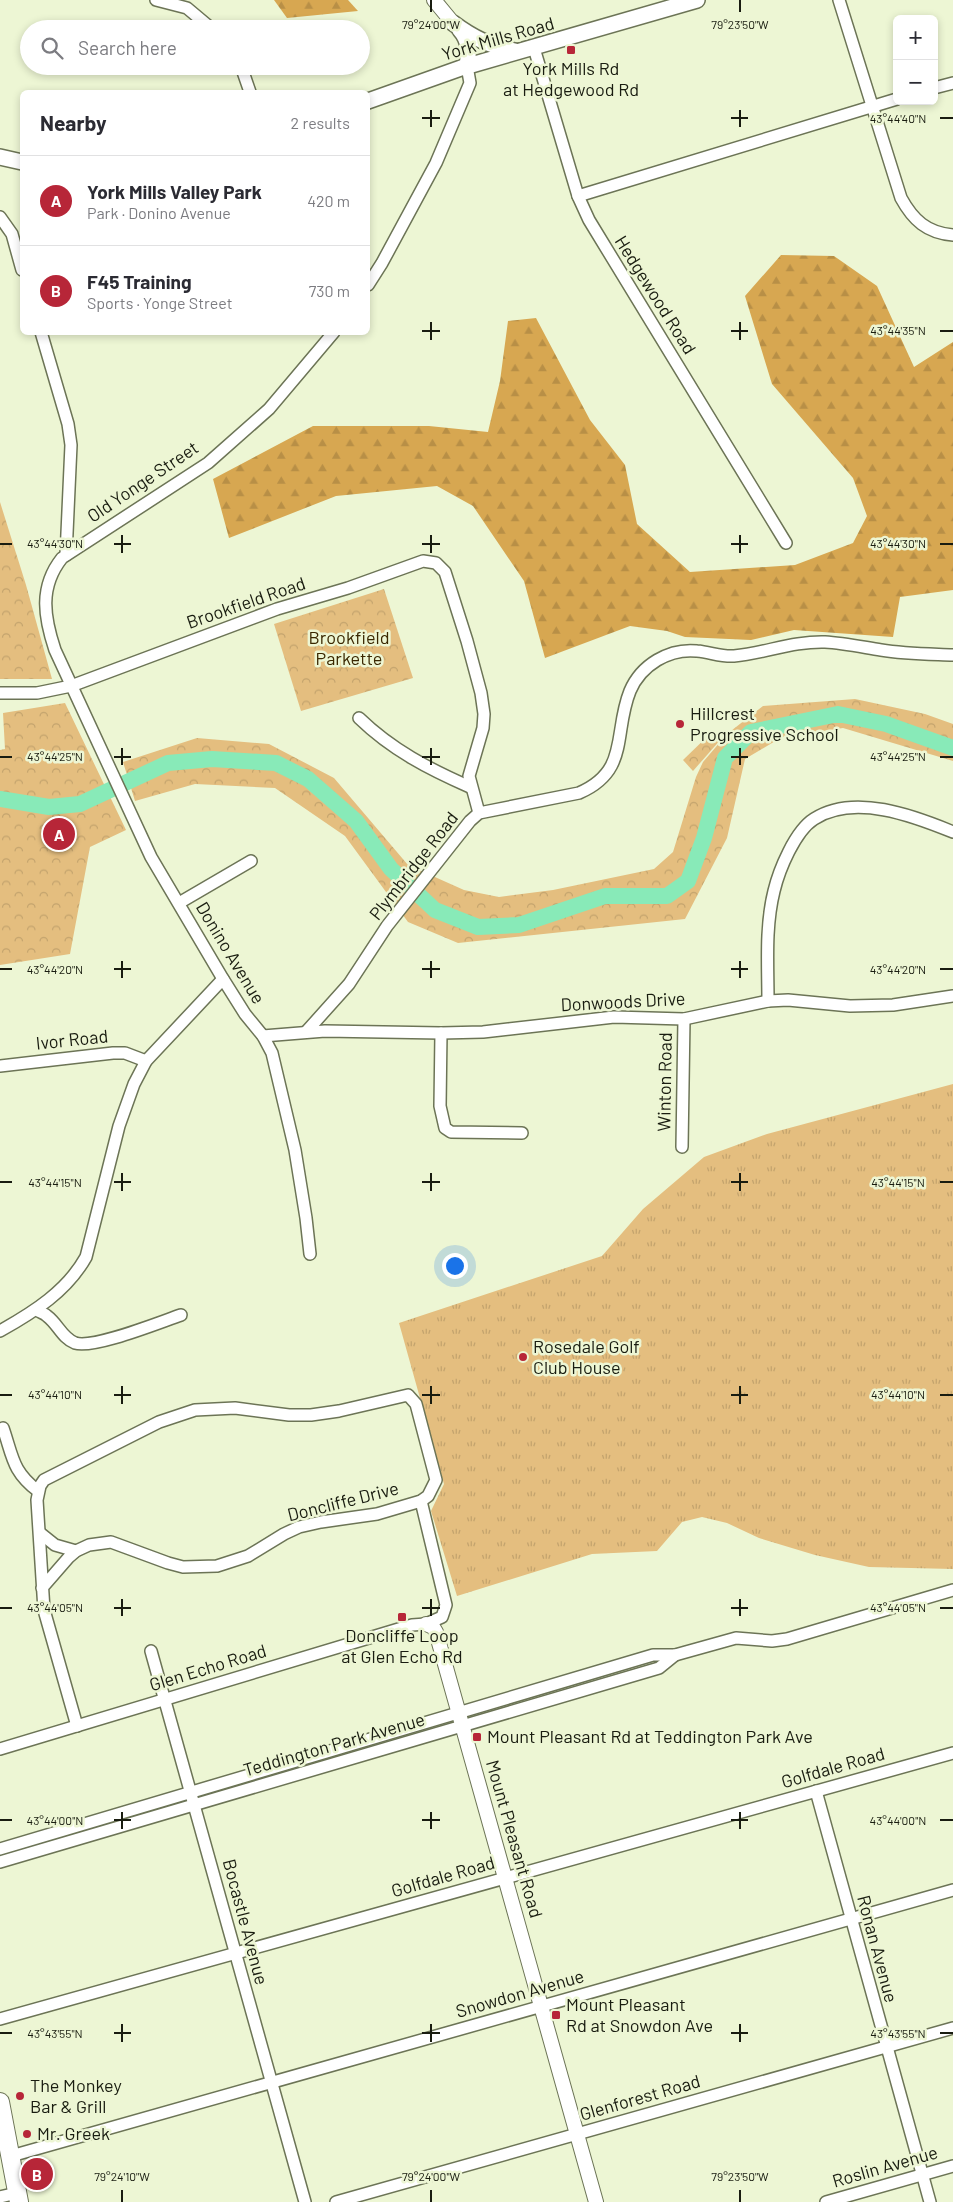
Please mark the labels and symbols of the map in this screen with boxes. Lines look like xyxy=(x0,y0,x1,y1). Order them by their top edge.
street label: York Mills Road xyxy=(439,11,556,65)
text: 79°24'00"W xyxy=(402,17,461,31)
text: 79°23'50"W xyxy=(711,17,769,31)
marker: York Mills Rd at Hedgewood Rd xyxy=(565,44,577,56)
place label: York Mills Rd at Hedgewood Rd xyxy=(503,57,639,100)
text: 43°44'40"N xyxy=(870,111,926,125)
street label: Hedgewood Road xyxy=(611,231,701,358)
text: 43°44'35"N xyxy=(870,323,926,337)
street label: Old Yonge Street xyxy=(83,436,202,526)
text: 43°44'30"N xyxy=(27,536,83,550)
text: 43°44'30"N xyxy=(870,536,926,550)
street label: Brookfield Road xyxy=(183,571,308,633)
park label: Brookfield Parkette xyxy=(309,626,389,669)
place label: Hillcrest Progressive School xyxy=(690,702,839,745)
marker: Hillcrest Progressive School xyxy=(674,718,686,730)
text: 43°44'25"N xyxy=(27,749,83,763)
text: 43°44'25"N xyxy=(870,749,926,763)
street label: Plymbridge Road xyxy=(364,807,462,924)
pin: A xyxy=(43,815,75,853)
street label: Donino Avenue xyxy=(192,897,270,1008)
text: 43°44'20"N xyxy=(27,962,83,976)
text: 43°44'20"N xyxy=(870,962,926,976)
street label: Donwoods Drive xyxy=(560,987,686,1015)
street label: Ivor Road xyxy=(35,1024,109,1054)
street label: Winton Road xyxy=(652,1032,676,1132)
text: 43°44'15"N xyxy=(28,1175,82,1189)
text: 43°44'15"N xyxy=(871,1175,925,1189)
your location xyxy=(442,1253,468,1279)
place label: Rosedale Golf Club House xyxy=(533,1335,640,1378)
marker: Rosedale Golf Club House xyxy=(517,1351,529,1363)
text: 43°44'10"N xyxy=(28,1387,82,1401)
text: 43°44'10"N xyxy=(871,1387,925,1401)
street label: Doncliffe Drive xyxy=(285,1477,401,1525)
text: 43°44'05"N xyxy=(27,1600,83,1614)
text: 43°44'05"N xyxy=(870,1600,926,1614)
marker: Doncliffe Loop at Glen Echo Rd xyxy=(396,1611,408,1623)
place label: Doncliffe Loop at Glen Echo Rd xyxy=(341,1624,463,1667)
street label: Glen Echo Road xyxy=(147,1639,269,1695)
street label: Teddington Park Avenue xyxy=(240,1708,427,1780)
place label: Mount Pleasant Rd at Teddington Park Ave xyxy=(487,1725,813,1747)
marker: Mount Pleasant Rd at Teddington Park Ave xyxy=(471,1731,483,1743)
street label: Golfdale Road xyxy=(778,1742,887,1792)
street label: Mount Pleasant Road xyxy=(482,1757,548,1920)
text: 43°44'00"N xyxy=(27,1813,83,1827)
text: 43°44'00"N xyxy=(870,1813,926,1827)
street label: Golfdale Road xyxy=(388,1851,497,1901)
street label: Bocastle Avenue xyxy=(219,1856,273,1987)
street label: Ronan Avenue xyxy=(853,1893,903,2005)
street label: Snowdon Avenue xyxy=(453,1964,586,2022)
place label: Mount Pleasant Rd at Snowdon Ave xyxy=(566,1993,713,2036)
marker: Mount Pleasant Rd at Snowdon Ave xyxy=(550,2009,562,2021)
text: 43°43'55"N xyxy=(27,2026,83,2040)
text: 43°43'55"N xyxy=(870,2026,926,2040)
street label: Glenforest Road xyxy=(577,2069,703,2125)
place label: The Monkey Bar & Grill xyxy=(30,2074,122,2117)
marker: The Monkey Bar & Grill xyxy=(14,2090,26,2102)
place label: Mr. Greek xyxy=(37,2122,110,2144)
marker: Mr. Greek xyxy=(21,2128,33,2140)
street label: Roslin Avenue xyxy=(829,2140,940,2192)
pin: B xyxy=(21,2155,53,2193)
text: 79°24'10"W xyxy=(94,2169,150,2183)
text: 79°24'00"W xyxy=(402,2169,461,2183)
text: 79°23'50"W xyxy=(711,2169,769,2183)

